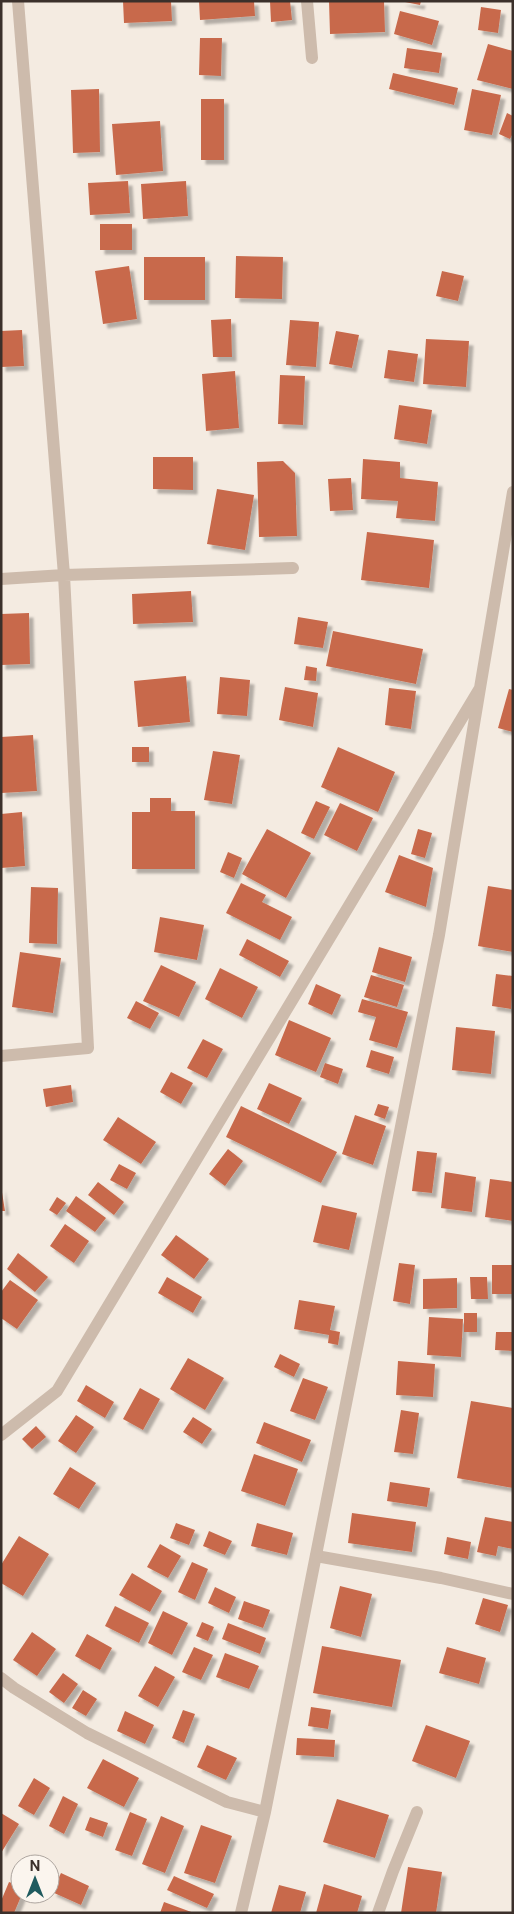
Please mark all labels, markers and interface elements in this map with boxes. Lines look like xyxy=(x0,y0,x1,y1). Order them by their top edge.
north arrow xyxy=(10,1854,60,1904)
text: N xyxy=(30,1858,40,1874)

